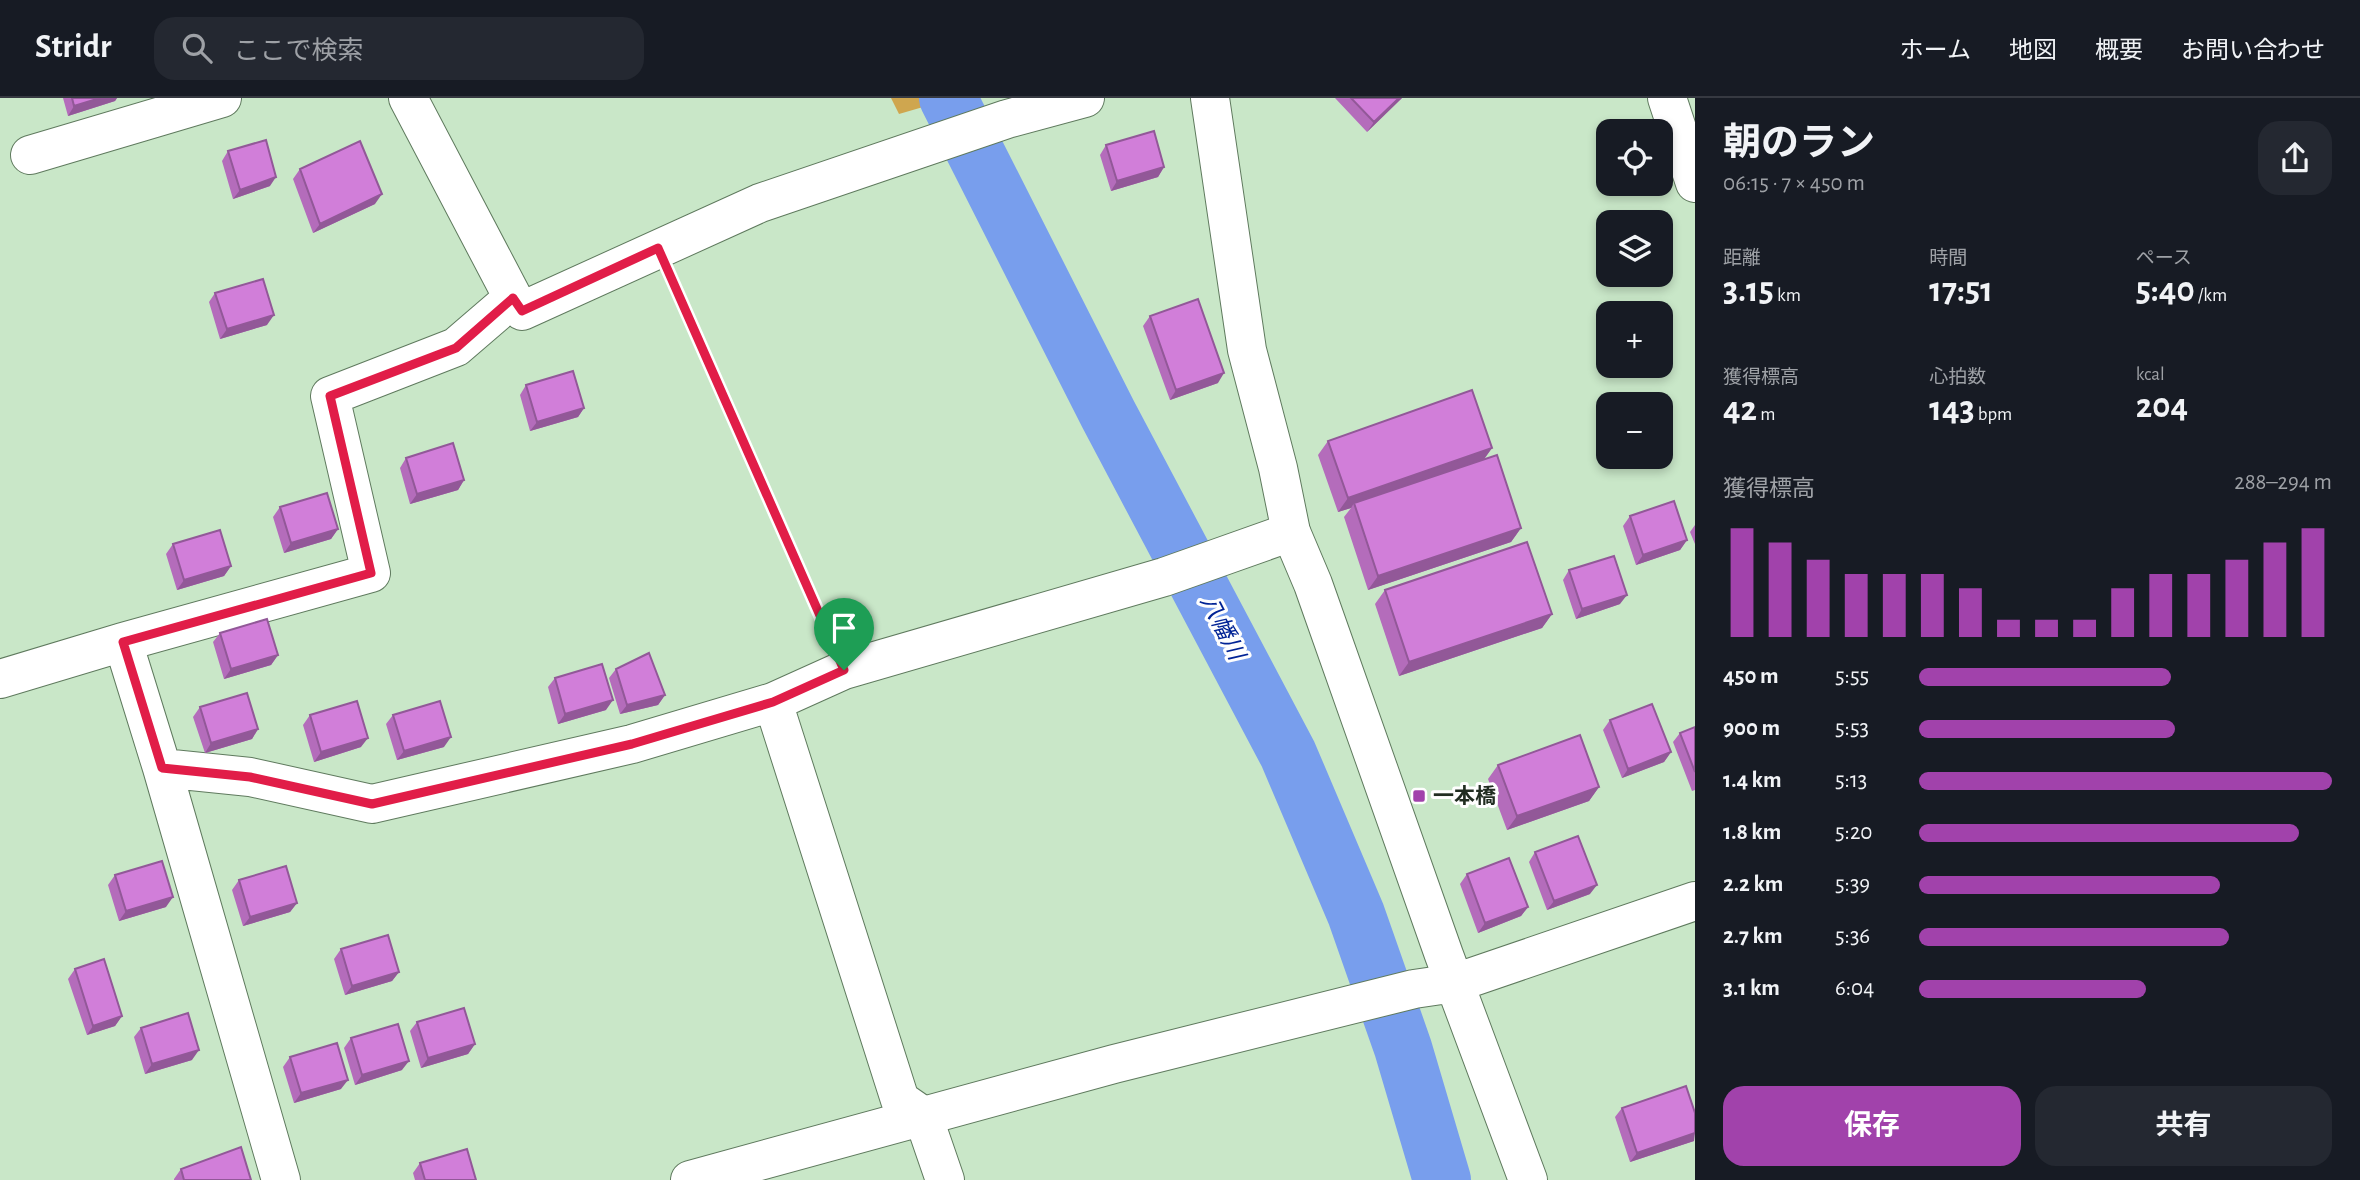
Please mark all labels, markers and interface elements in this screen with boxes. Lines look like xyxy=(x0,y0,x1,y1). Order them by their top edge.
search box xyxy=(154,17,644,80)
icon: search xyxy=(178,29,216,67)
text: Stridr xyxy=(35,31,112,64)
text: ここで検索 xyxy=(234,38,364,64)
text: ホーム xyxy=(1900,39,1971,63)
text: 地図 xyxy=(2009,39,2057,63)
text: 概要 xyxy=(2095,39,2143,63)
text: お問い合わせ xyxy=(2181,39,2325,63)
map controls xyxy=(1596,119,1673,469)
button: locate xyxy=(1596,119,1673,196)
button: share xyxy=(2258,121,2332,195)
text: 朝のラン xyxy=(1723,125,1875,163)
text: 06:15 · 7 × 450 m xyxy=(1723,172,1865,195)
button: layers xyxy=(1596,210,1673,287)
text: 距離 xyxy=(1723,249,1761,268)
text: 時間 xyxy=(1929,249,1967,268)
text: ペース xyxy=(2136,249,2192,268)
text: 3.15 xyxy=(1723,273,1774,308)
text: 17:51 xyxy=(1929,273,1993,308)
text: 5:40 xyxy=(2136,273,2195,308)
text: km xyxy=(1774,286,1801,305)
text: /km xyxy=(2195,286,2227,305)
button: + xyxy=(1596,301,1673,378)
text: kcal xyxy=(2136,365,2165,384)
text: 獲得標高 xyxy=(1723,368,1799,387)
text: 心拍数 xyxy=(1929,368,1986,387)
text: 204 xyxy=(2136,389,2188,424)
button: − xyxy=(1596,392,1673,469)
text: 42 xyxy=(1723,392,1757,427)
text: 143 xyxy=(1929,392,1975,427)
text: m xyxy=(1757,405,1775,424)
text: bpm xyxy=(1975,405,2012,424)
text: 288–294 m xyxy=(2234,471,2332,494)
text: 獲得標高 xyxy=(1723,478,1815,501)
water label: 八幡川 xyxy=(1196,591,1251,666)
pin xyxy=(814,598,874,670)
icon: arrive xyxy=(825,609,863,647)
text: 450 m xyxy=(1723,665,1779,688)
text: 5:55 xyxy=(1835,665,1869,688)
text: 900 m xyxy=(1723,717,1780,740)
text: 5:53 xyxy=(1835,717,1869,740)
text: 1.4 km xyxy=(1723,769,1782,792)
text: 5:13 xyxy=(1835,769,1867,792)
place label: 一本橋 xyxy=(1433,785,1496,807)
marker: 一本橋 xyxy=(1411,788,1427,804)
text: 1.8 km xyxy=(1723,821,1781,844)
text: 5:20 xyxy=(1835,821,1873,844)
text: 2.2 km xyxy=(1723,873,1783,896)
text: 5:39 xyxy=(1835,873,1870,896)
text: 2.7 km xyxy=(1723,925,1782,948)
text: 5:36 xyxy=(1835,925,1870,948)
text: 3.1 km xyxy=(1723,977,1780,1000)
text: 6:04 xyxy=(1835,977,1874,1000)
button: 保存 xyxy=(1723,1086,2021,1166)
button: 共有 xyxy=(2035,1086,2332,1166)

